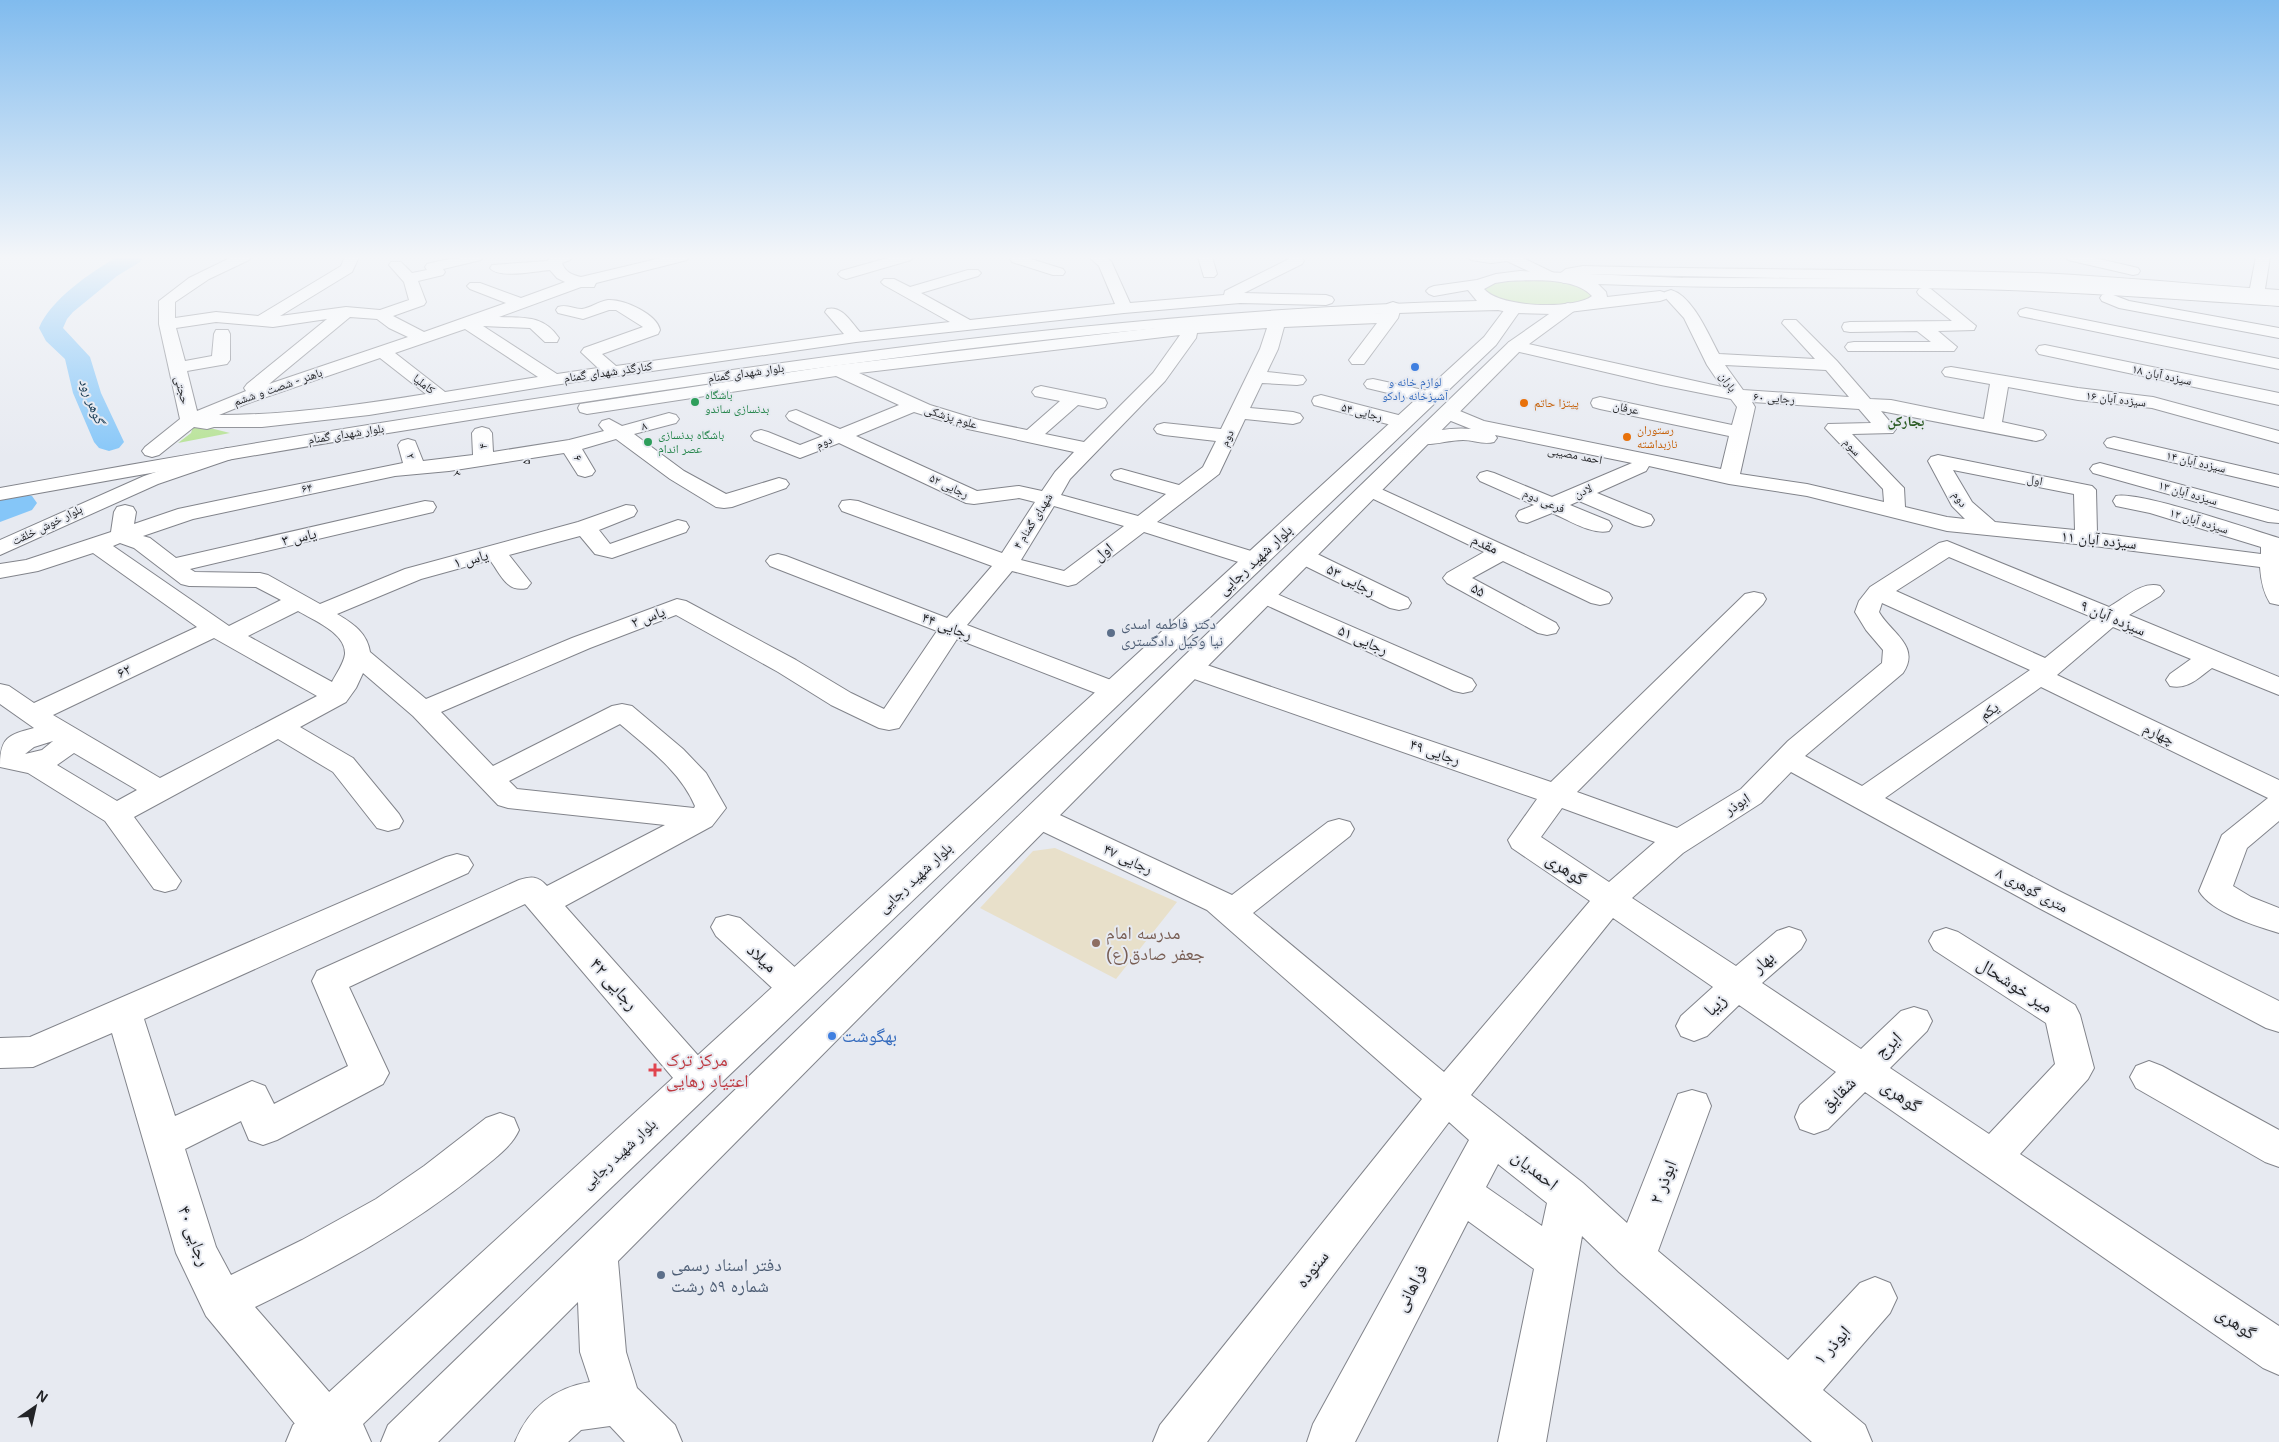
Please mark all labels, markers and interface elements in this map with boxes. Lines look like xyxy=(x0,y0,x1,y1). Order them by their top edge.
street label: کنارگذر شهدای گمنام xyxy=(563,359,653,386)
street label: بلوار شهدای گمنام xyxy=(707,361,785,386)
marker: لوازم خانه و آشپزخانه رادکو xyxy=(1409,361,1421,373)
street label: سیزده آبان ۱۸ xyxy=(2131,362,2193,389)
street label: باهنر - شصت و ششم xyxy=(232,365,325,410)
street label: باران xyxy=(1716,369,1740,395)
street label: کاملیا xyxy=(410,371,438,397)
street label: حجتی xyxy=(171,375,193,406)
place label: لوازم خانه و آشپزخانه رادکو xyxy=(1382,375,1449,403)
water label: گوهر رود xyxy=(76,376,109,429)
place label: باشگاه بدنسازی ساندو xyxy=(705,388,769,416)
street label: سیزده آبان ۱۶ xyxy=(2085,388,2147,410)
street label: رجایی ۶۰ xyxy=(1753,390,1796,407)
marker: باشگاه بدنسازی ساندو xyxy=(689,396,701,408)
place label: پیتزا حاتم xyxy=(1534,396,1579,411)
marker: پیتزا حاتم xyxy=(1518,397,1530,409)
street label: عرفان xyxy=(1612,398,1640,418)
street label: رجایی ۵۴ xyxy=(1340,400,1384,424)
street label: علوم پزشکی xyxy=(923,402,979,433)
district label: بجارکن xyxy=(1888,413,1925,430)
street label: ۸ xyxy=(640,418,649,433)
street label: بلوار شهدای گمنام xyxy=(307,421,385,448)
place label: رستوران نازبداشته xyxy=(1637,423,1677,451)
place label: باشگاه بدنسازی عصر اندام xyxy=(658,428,724,457)
street label: دوم xyxy=(1217,428,1238,449)
marker: رستوران نازبداشته xyxy=(1621,431,1633,443)
street label: دوم xyxy=(814,432,835,453)
street label: سوم xyxy=(1840,435,1864,460)
marker: باشگاه بدنسازی عصر اندام xyxy=(642,436,654,448)
street label: ۴ xyxy=(476,443,490,449)
street label: احمد مصیبی xyxy=(1546,443,1604,468)
street label: سیزده آبان ۱۴ xyxy=(2165,448,2227,476)
street label: ۲ xyxy=(404,451,418,461)
street label: ۶ xyxy=(571,452,585,464)
street label: ۵ xyxy=(519,459,533,465)
street label: ۳ xyxy=(450,467,464,481)
street label: رجایی ۵۲ xyxy=(927,471,971,502)
street label: اول xyxy=(2026,472,2044,488)
street label: سیزده آبان ۱۳ xyxy=(2157,478,2219,508)
street label: ۶۴ xyxy=(301,480,313,496)
street label: لادن xyxy=(1572,481,1594,501)
street label: فرعی دوم xyxy=(1521,486,1567,517)
street label: دوم xyxy=(1949,488,1970,510)
street label: شهدای گمنام ۴ xyxy=(1010,491,1056,552)
street label: بلوار خوش خلقت xyxy=(10,502,85,548)
street label: سیزده آبان ۱۲ xyxy=(2168,505,2230,537)
street label: بلوار شهید رجایی xyxy=(1214,521,1297,600)
street label: یاس ۳ xyxy=(280,524,319,551)
street label: سیزده آبان ۱۱ xyxy=(2060,527,2138,554)
street label: مقدم xyxy=(1468,530,1501,559)
street label: اول xyxy=(1090,539,1117,566)
street label: یاس ۱ xyxy=(452,546,491,573)
street label: رجایی ۵۳ xyxy=(1323,560,1379,601)
street label: ۵۵ xyxy=(1468,579,1488,600)
street label: سیزده آبان ۹ xyxy=(2077,596,2148,641)
street label: یاس ۲ xyxy=(628,602,668,633)
street label: رجایی ۴۴ xyxy=(919,608,975,645)
place label: دکتر فاطمه اسدی نیا وکیل دادگستری xyxy=(1121,615,1223,651)
street label: رجایی ۵۱ xyxy=(1335,621,1391,660)
marker: دکتر فاطمه اسدی نیا وکیل دادگستری xyxy=(1105,627,1117,639)
street label: ۶۲ xyxy=(114,660,134,681)
street label: یکم xyxy=(1976,698,2003,725)
street label: چهارم xyxy=(2140,719,2178,750)
street label: رجایی ۴۹ xyxy=(1407,735,1463,770)
street label: ابوذر xyxy=(1720,789,1753,819)
street label: بلوار شهید رجایی xyxy=(874,839,957,918)
street label: رجایی ۴۷ xyxy=(1100,840,1156,879)
street label: گوهری xyxy=(1542,849,1590,891)
street label: ۸ متری گوهری xyxy=(1992,864,2071,917)
place label: مدرسه امام جعفر صادق(ع) xyxy=(1106,923,1205,965)
marker: مدرسه امام جعفر صادق(ع) xyxy=(1090,937,1102,949)
street label: میلاد xyxy=(743,939,781,977)
street label: بهار xyxy=(1747,947,1779,978)
street label: میر خوشحال xyxy=(1973,953,2056,1018)
street label: رجایی ۴۲ xyxy=(585,954,642,1015)
street label: زیبا xyxy=(1700,990,1731,1021)
place label: بهگوشت xyxy=(842,1026,897,1047)
street label: ایرج xyxy=(1871,1028,1907,1064)
marker: بهگوشت xyxy=(826,1030,838,1042)
place label: مرکز ترک اعتیاد رهایی xyxy=(666,1050,749,1092)
marker: مرکز ترک اعتیاد رهایی xyxy=(648,1063,662,1077)
street label: شقایق xyxy=(1816,1073,1860,1116)
street label: گوهری xyxy=(1877,1076,1925,1118)
street label: بلوار شهید رجایی xyxy=(578,1115,661,1194)
street label: احمدیان xyxy=(1507,1146,1562,1195)
street label: ابوذر ۲ xyxy=(1646,1157,1681,1207)
street label: رجایی ۴۰ xyxy=(173,1203,214,1269)
street label: ستوده xyxy=(1291,1246,1333,1292)
place label: دفتر اسناد رسمی شماره ۵۹ رشت xyxy=(671,1255,782,1296)
street label: فراهانی xyxy=(1390,1261,1432,1315)
marker: دفتر اسناد رسمی شماره ۵۹ رشت xyxy=(655,1269,667,1281)
street label: گوهری xyxy=(2212,1303,2260,1345)
street label: ابوذر ۱ xyxy=(1809,1322,1855,1369)
north arrow xyxy=(10,1382,60,1432)
text: N xyxy=(34,1387,51,1406)

